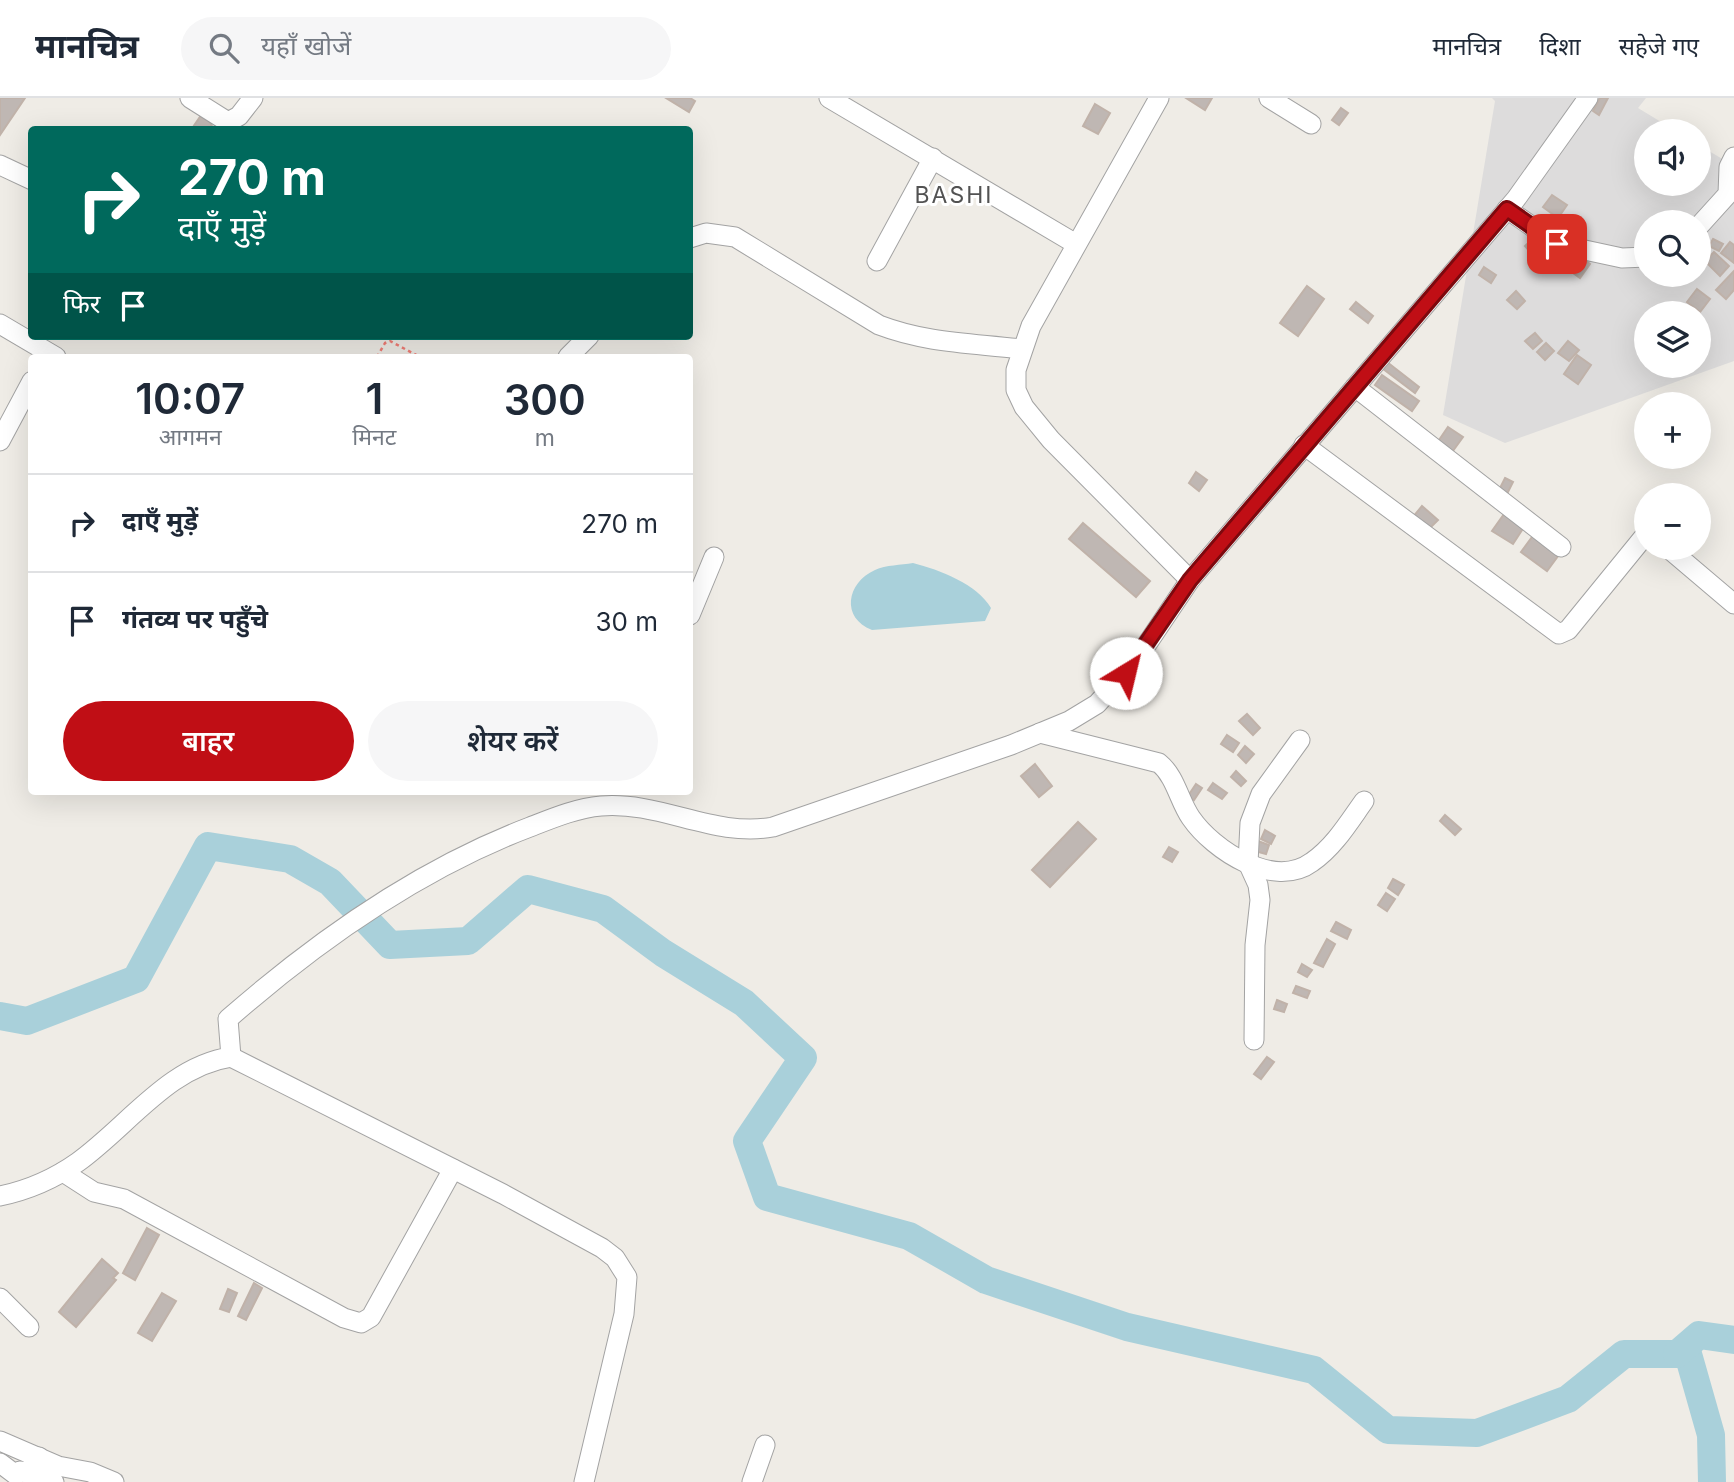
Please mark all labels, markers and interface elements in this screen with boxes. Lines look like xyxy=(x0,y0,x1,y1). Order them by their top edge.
search box xyxy=(181,17,671,80)
text: मानचित्र xyxy=(35,26,139,66)
icon: search xyxy=(205,29,243,67)
text: यहाँ खोजें xyxy=(261,30,351,61)
text: मानचित्र xyxy=(1433,32,1501,61)
text: दिशा xyxy=(1539,32,1581,61)
text: सहेजे गए xyxy=(1619,32,1699,61)
map controls xyxy=(1634,119,1711,560)
button: sound xyxy=(1634,119,1711,196)
text: 270 m xyxy=(178,148,326,207)
icon: right xyxy=(63,154,154,245)
district label: BASHI xyxy=(915,181,993,209)
text: दाएँ मुड़ें xyxy=(178,208,266,247)
button: search xyxy=(1634,210,1711,287)
pin xyxy=(1527,214,1587,274)
icon: arrive xyxy=(1538,225,1576,263)
icon: arrive xyxy=(114,287,152,325)
text: फिर xyxy=(63,288,100,319)
button: layers xyxy=(1634,301,1711,378)
text: 10:07 xyxy=(135,373,245,424)
text: 1 xyxy=(366,373,383,424)
text: 300 xyxy=(504,374,586,425)
button: + xyxy=(1634,392,1711,469)
text: आगमन xyxy=(159,423,222,451)
text: मिनट xyxy=(352,423,396,451)
text: m xyxy=(535,424,555,452)
button: − xyxy=(1634,483,1711,560)
icon: right xyxy=(63,504,101,542)
text: दाएँ मुड़ें xyxy=(122,505,198,536)
text: 270 m xyxy=(581,508,658,539)
icon: arrive xyxy=(63,602,101,640)
text: गंतव्य पर पहुँचे xyxy=(122,603,268,634)
text: 30 m xyxy=(595,606,658,637)
position arrow xyxy=(1089,636,1163,710)
button: बाहर xyxy=(63,701,354,781)
button: शेयर करें xyxy=(368,701,658,781)

